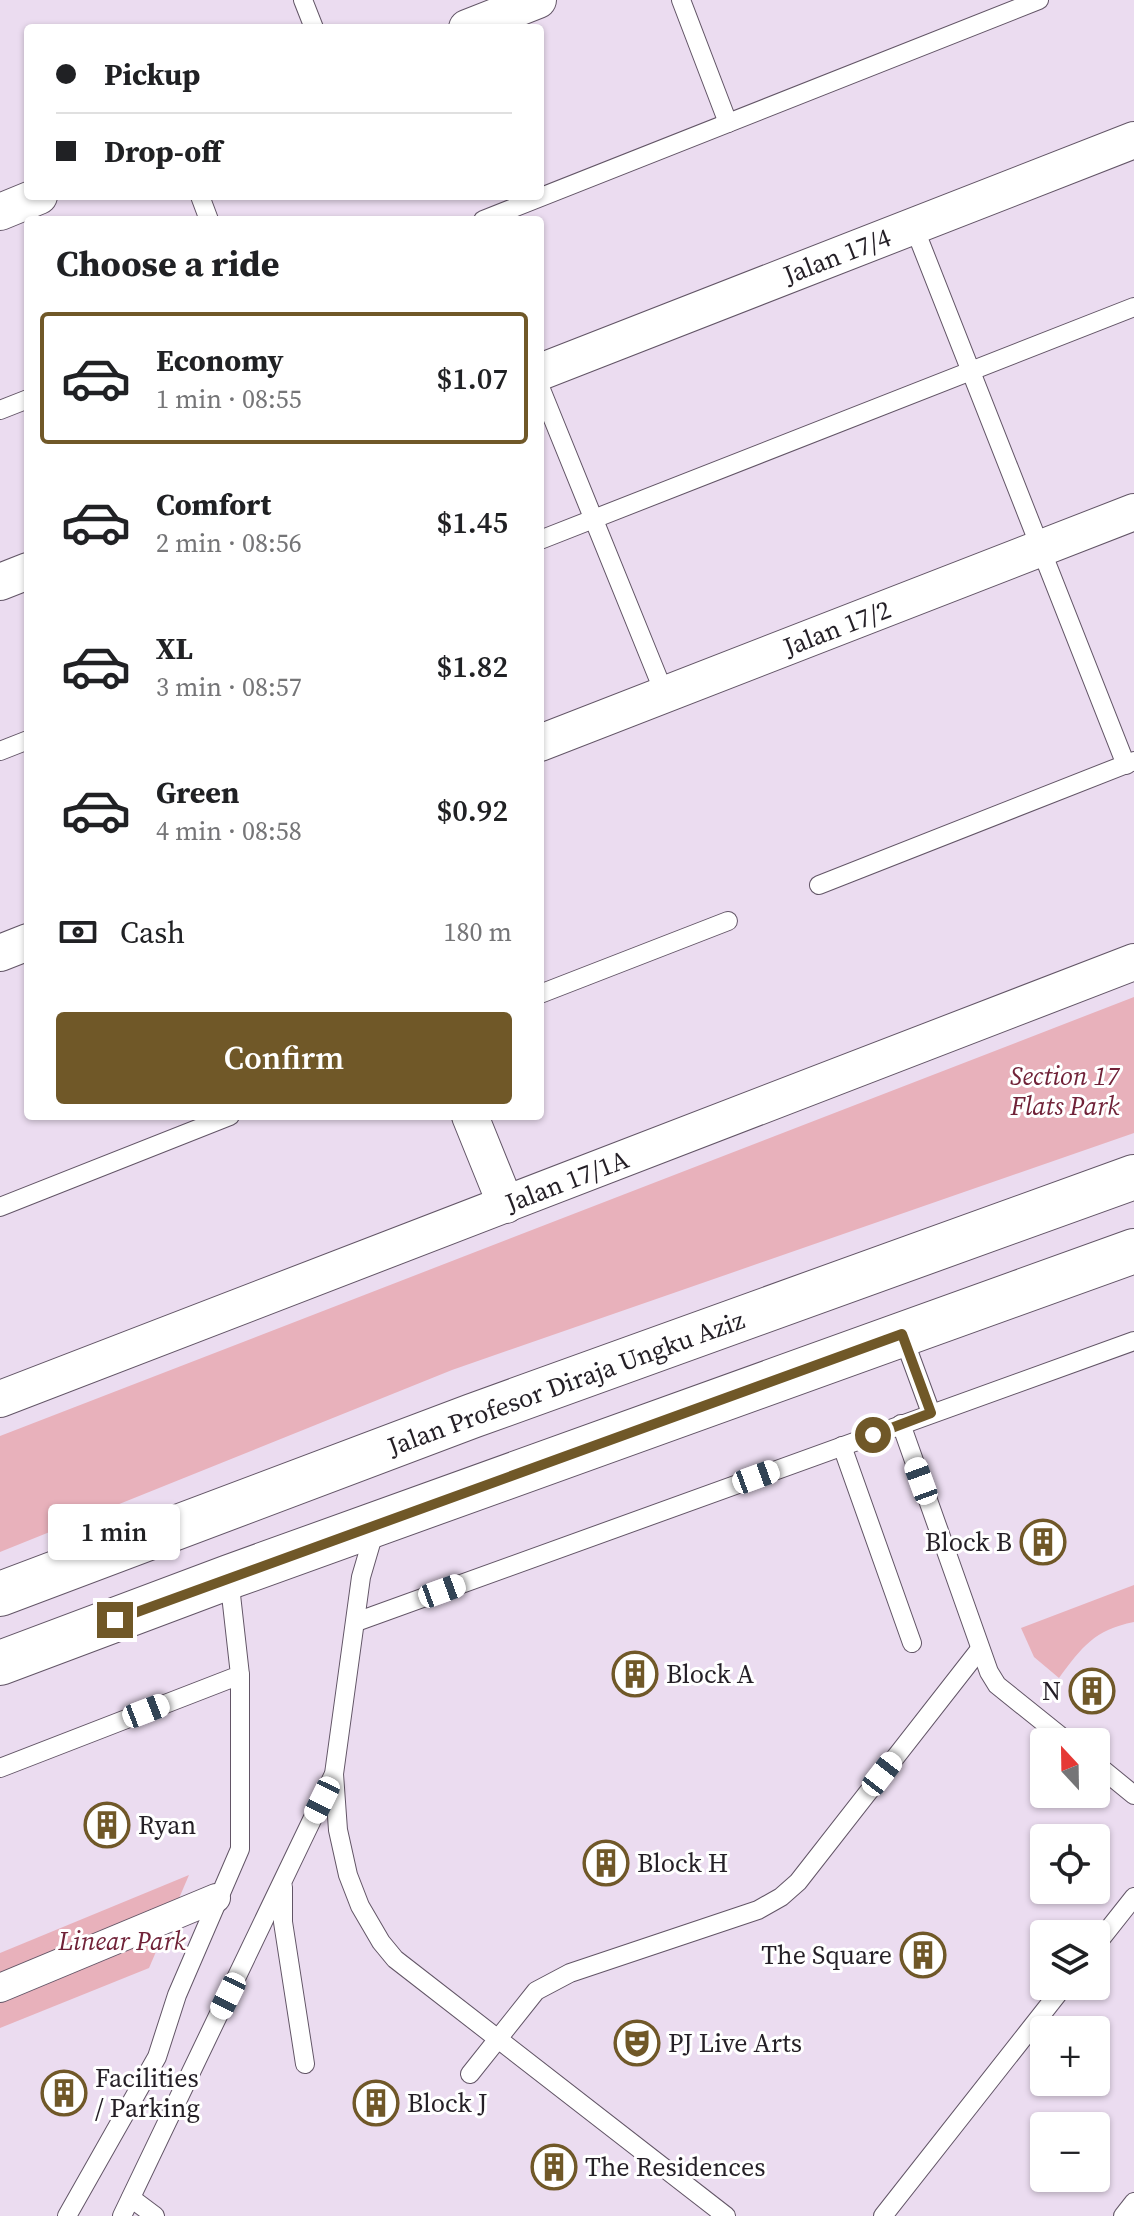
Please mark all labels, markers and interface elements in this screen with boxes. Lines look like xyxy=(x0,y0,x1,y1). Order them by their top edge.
text: Pickup xyxy=(104,54,200,95)
text: Drop-off xyxy=(104,131,222,172)
street label: Jalan 17/4 xyxy=(777,219,896,293)
text: Choose a ride xyxy=(56,239,279,288)
text: Economy xyxy=(156,340,284,381)
icon: car xyxy=(60,342,132,414)
text: $1.07 xyxy=(437,358,508,399)
text: 1 min · 08:55 xyxy=(156,381,302,417)
text: Comfort xyxy=(156,484,271,525)
icon: car xyxy=(60,486,132,558)
text: $1.45 xyxy=(437,502,508,543)
text: 2 min · 08:56 xyxy=(156,525,302,561)
street label: Jalan 17/2 xyxy=(777,591,896,665)
text: XL xyxy=(156,628,193,669)
icon: car xyxy=(60,630,132,702)
text: $1.82 xyxy=(437,646,508,687)
text: 3 min · 08:57 xyxy=(156,669,302,705)
text: Green xyxy=(156,772,239,813)
icon: car xyxy=(60,774,132,846)
text: $0.92 xyxy=(437,790,508,831)
text: 4 min · 08:58 xyxy=(156,813,302,849)
icon: cash xyxy=(56,910,100,954)
text: Cash xyxy=(120,912,185,953)
text: 180 m xyxy=(444,914,512,950)
button: Confirm xyxy=(56,1012,512,1104)
park label: Section 17 Flats Park xyxy=(1010,1058,1121,1124)
street label: Jalan 17/1A xyxy=(499,1141,634,1221)
street label: Jalan Profesor Diraja Ungku Aziz xyxy=(382,1302,750,1465)
route start xyxy=(855,1417,891,1453)
car xyxy=(902,1454,940,1508)
car xyxy=(729,1458,783,1496)
callout: 1 min xyxy=(49,1504,181,1560)
text: 1 min xyxy=(81,1514,147,1550)
building icon: Block B xyxy=(1019,1518,1067,1566)
place label: Block B xyxy=(925,1524,1012,1560)
car xyxy=(415,1572,469,1610)
route end xyxy=(97,1602,133,1638)
building icon: Block A xyxy=(611,1650,659,1698)
place label: Block A xyxy=(666,1656,754,1692)
building icon: N xyxy=(1068,1667,1116,1715)
place label: N xyxy=(1042,1673,1061,1709)
car xyxy=(119,1691,173,1731)
north arrow xyxy=(1030,1728,1110,1808)
map controls xyxy=(1030,1728,1110,2192)
car xyxy=(858,1748,906,1800)
car xyxy=(301,1773,343,1827)
building icon: Ryan xyxy=(83,1801,131,1849)
place label: Ryan xyxy=(138,1807,196,1843)
button: locate xyxy=(1030,1824,1110,1904)
building icon: Block H xyxy=(582,1839,630,1887)
place label: Block H xyxy=(637,1845,728,1881)
button: layers xyxy=(1030,1920,1110,2000)
park label: Linear Park xyxy=(57,1923,187,1959)
building icon: The Square xyxy=(899,1931,947,1979)
place label: The Square xyxy=(761,1937,892,1973)
car xyxy=(207,1969,249,2023)
button: + xyxy=(1030,2016,1110,2096)
theatre icon: PJ Live Arts xyxy=(613,2019,661,2067)
place label: PJ Live Arts xyxy=(668,2025,802,2061)
place label: Facilities / Parking xyxy=(95,2060,200,2126)
building icon: Facilities / Parking xyxy=(40,2069,88,2117)
building icon: Block J xyxy=(352,2079,400,2127)
place label: Block J xyxy=(407,2085,488,2121)
button: − xyxy=(1030,2112,1110,2192)
building icon: The Residences xyxy=(530,2143,578,2191)
place label: The Residences xyxy=(585,2149,766,2185)

